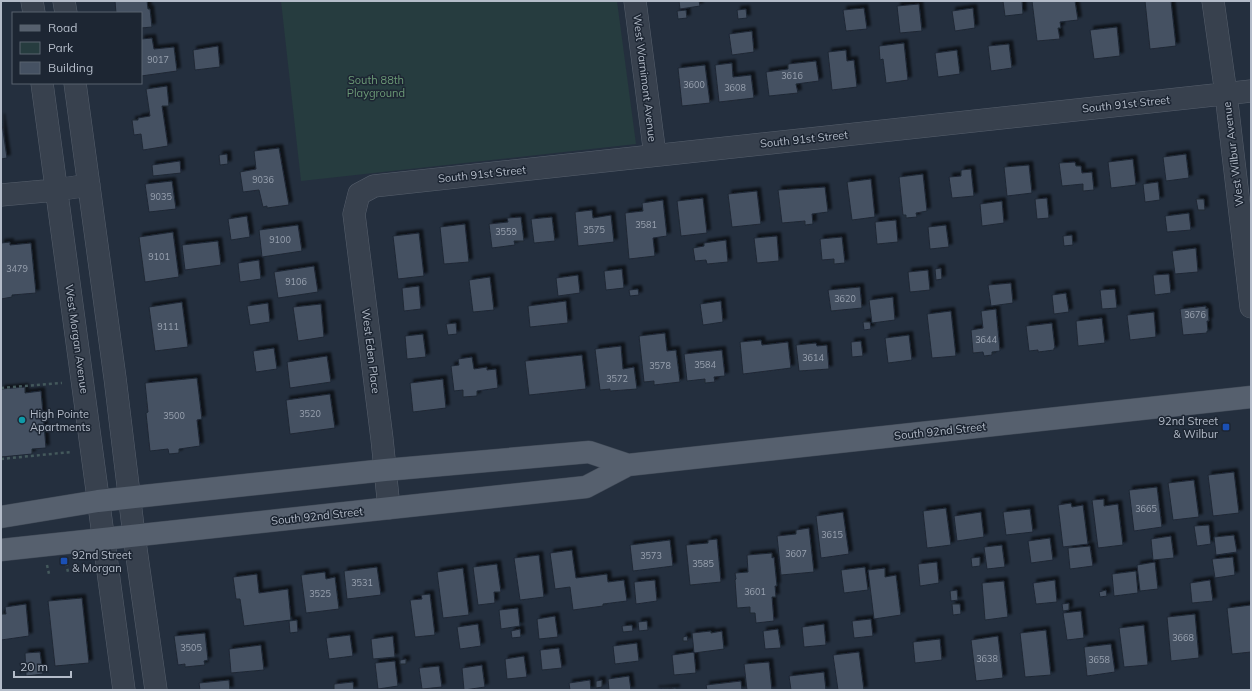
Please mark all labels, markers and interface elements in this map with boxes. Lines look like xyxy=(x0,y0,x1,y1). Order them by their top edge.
legend xyxy=(12,12,142,84)
street label: West Warnimont Avenue xyxy=(630,13,660,143)
text: Road xyxy=(48,20,77,35)
text: Park xyxy=(48,40,74,55)
house number: 9017 xyxy=(147,54,169,65)
text: Building xyxy=(48,60,93,75)
house number: 3616 xyxy=(781,70,803,81)
park label: South 88th Playground xyxy=(347,73,405,100)
house number: 3600 xyxy=(683,79,705,90)
house number: 3608 xyxy=(724,82,746,93)
street label: South 91st Street xyxy=(1081,92,1171,116)
street label: West Wilbur Avenue xyxy=(1220,101,1246,207)
street label: South 91st Street xyxy=(759,127,849,151)
street label: South 91st Street xyxy=(437,162,527,186)
house number: 9036 xyxy=(252,174,274,185)
house number: 9035 xyxy=(150,191,172,202)
house number: 3581 xyxy=(635,219,657,230)
house number: 3575 xyxy=(583,224,605,235)
house number: 3559 xyxy=(495,226,517,237)
house number: 9100 xyxy=(269,234,291,245)
house number: 9101 xyxy=(148,251,170,262)
house number: 3479 xyxy=(6,263,28,274)
house number: 9106 xyxy=(285,276,307,287)
street label: West Morgan Avenue xyxy=(62,283,92,395)
house number: 3620 xyxy=(834,293,856,304)
street label: West Eden Place xyxy=(359,308,383,394)
house number: 3676 xyxy=(1184,309,1206,320)
house number: 9111 xyxy=(157,321,179,332)
house number: 3644 xyxy=(975,334,997,345)
house number: 3614 xyxy=(802,352,824,363)
house number: 3584 xyxy=(694,359,716,370)
house number: 3578 xyxy=(649,360,671,371)
house number: 3572 xyxy=(606,373,628,384)
place label: High Pointe Apartments xyxy=(30,407,91,434)
house number: 3520 xyxy=(299,408,321,419)
house number: 3500 xyxy=(163,410,185,421)
place label: 92nd Street & Wilbur xyxy=(1158,414,1218,441)
marker: High Pointe Apartments xyxy=(17,415,27,425)
street label: South 92nd Street xyxy=(893,419,987,443)
marker: 92nd Street & Wilbur xyxy=(1221,422,1231,432)
house number: 3665 xyxy=(1135,503,1157,514)
street label: South 92nd Street xyxy=(270,504,364,528)
house number: 3615 xyxy=(821,529,843,540)
place label: 92nd Street & Morgan xyxy=(72,548,132,575)
house number: 3607 xyxy=(785,548,807,559)
house number: 3573 xyxy=(640,550,662,561)
marker: 92nd Street & Morgan xyxy=(59,556,69,566)
house number: 3585 xyxy=(692,558,714,569)
house number: 3531 xyxy=(351,577,373,588)
house number: 3601 xyxy=(744,586,766,597)
house number: 3525 xyxy=(309,588,331,599)
house number: 3668 xyxy=(1172,632,1194,643)
house number: 3505 xyxy=(180,642,202,653)
scale bar xyxy=(14,653,71,679)
house number: 3638 xyxy=(976,653,998,664)
house number: 3658 xyxy=(1088,654,1110,665)
text: 20 m xyxy=(20,659,48,674)

